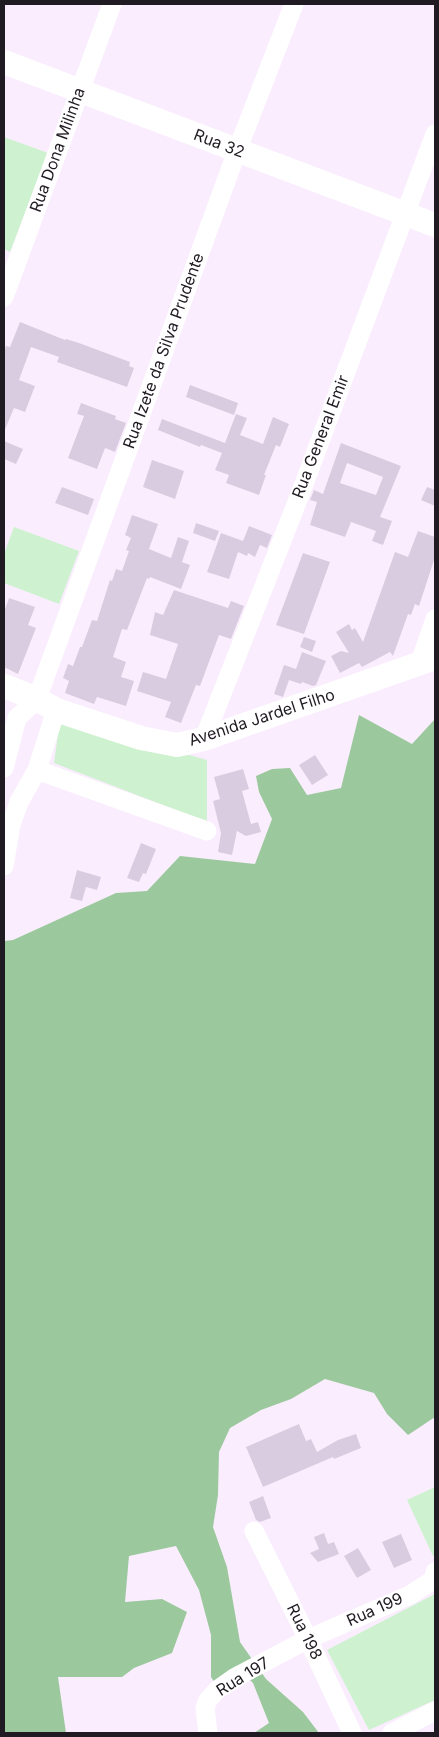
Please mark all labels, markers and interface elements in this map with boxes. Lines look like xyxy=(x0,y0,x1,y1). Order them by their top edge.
street label: Rua Dona Milinha xyxy=(27,85,89,215)
street label: Rua 32 xyxy=(191,126,247,162)
street label: Rua Izete da Silva Prudente xyxy=(120,251,208,451)
street label: Rua General Emir xyxy=(289,373,353,501)
street label: Avenida Jardel Filho xyxy=(187,685,337,751)
street label: Rua 199 xyxy=(344,1589,406,1631)
street label: Rua 198 xyxy=(282,1601,326,1663)
street label: Rua 197 xyxy=(213,1653,273,1701)

